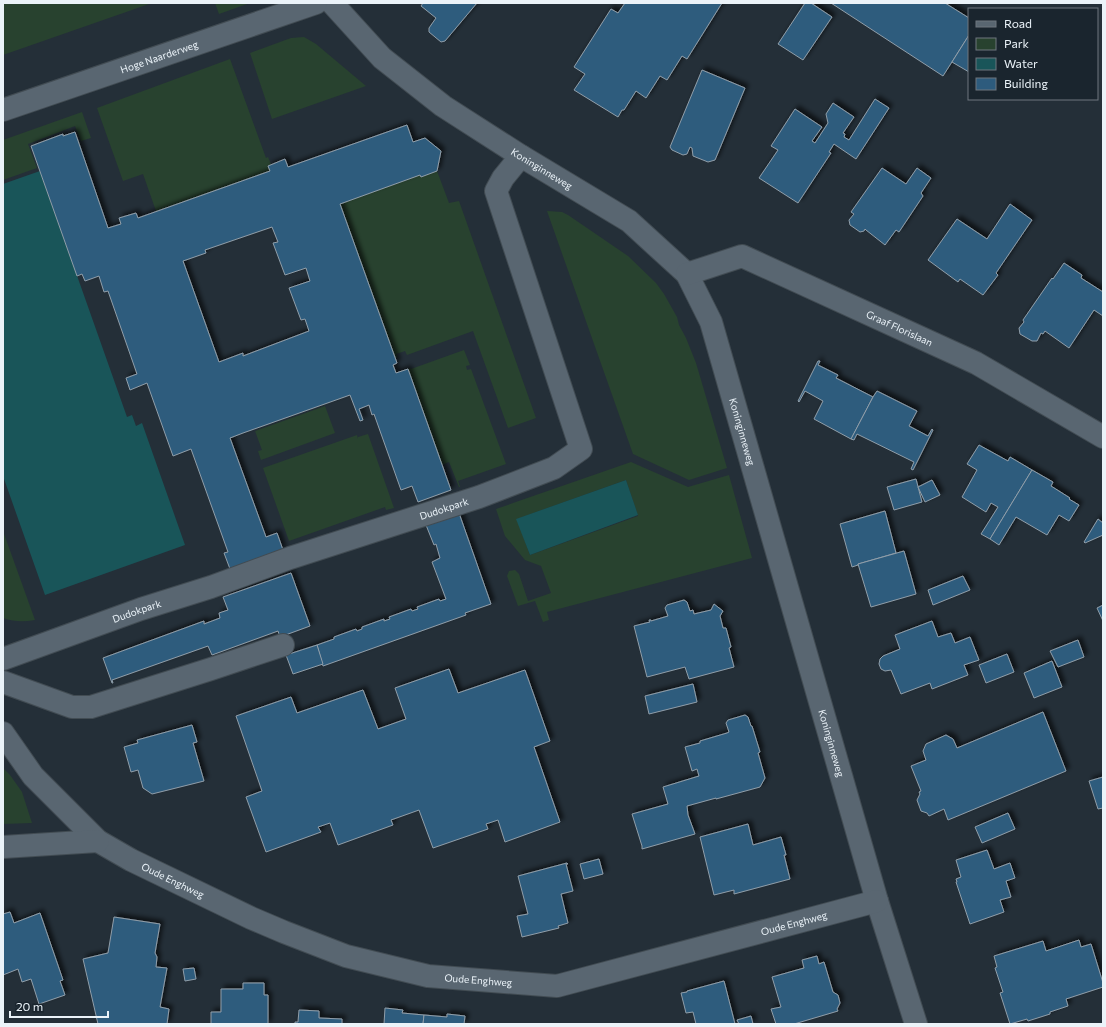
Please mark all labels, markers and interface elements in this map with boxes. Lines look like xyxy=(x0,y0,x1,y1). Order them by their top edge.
legend xyxy=(968,8,1098,100)
text: Road xyxy=(1004,16,1032,30)
text: Park xyxy=(1004,36,1030,50)
street label: Hoge Naarderweg xyxy=(119,38,200,75)
text: Water xyxy=(1004,56,1038,70)
text: Building xyxy=(1004,76,1048,90)
street label: Koninginneweg xyxy=(509,145,575,192)
street label: Graaf Florislaan xyxy=(864,308,935,348)
street label: Koninginneweg xyxy=(727,397,758,467)
street label: Dudokpark xyxy=(418,495,470,522)
street label: Dudokpark xyxy=(111,597,163,625)
street label: Koninginneweg xyxy=(816,708,847,779)
street label: Oude Enghweg xyxy=(140,860,207,901)
street label: Oude Enghweg xyxy=(760,908,829,938)
street label: Oude Enghweg xyxy=(444,971,513,989)
scale bar xyxy=(10,993,108,1019)
text: 20 m xyxy=(16,999,43,1013)

